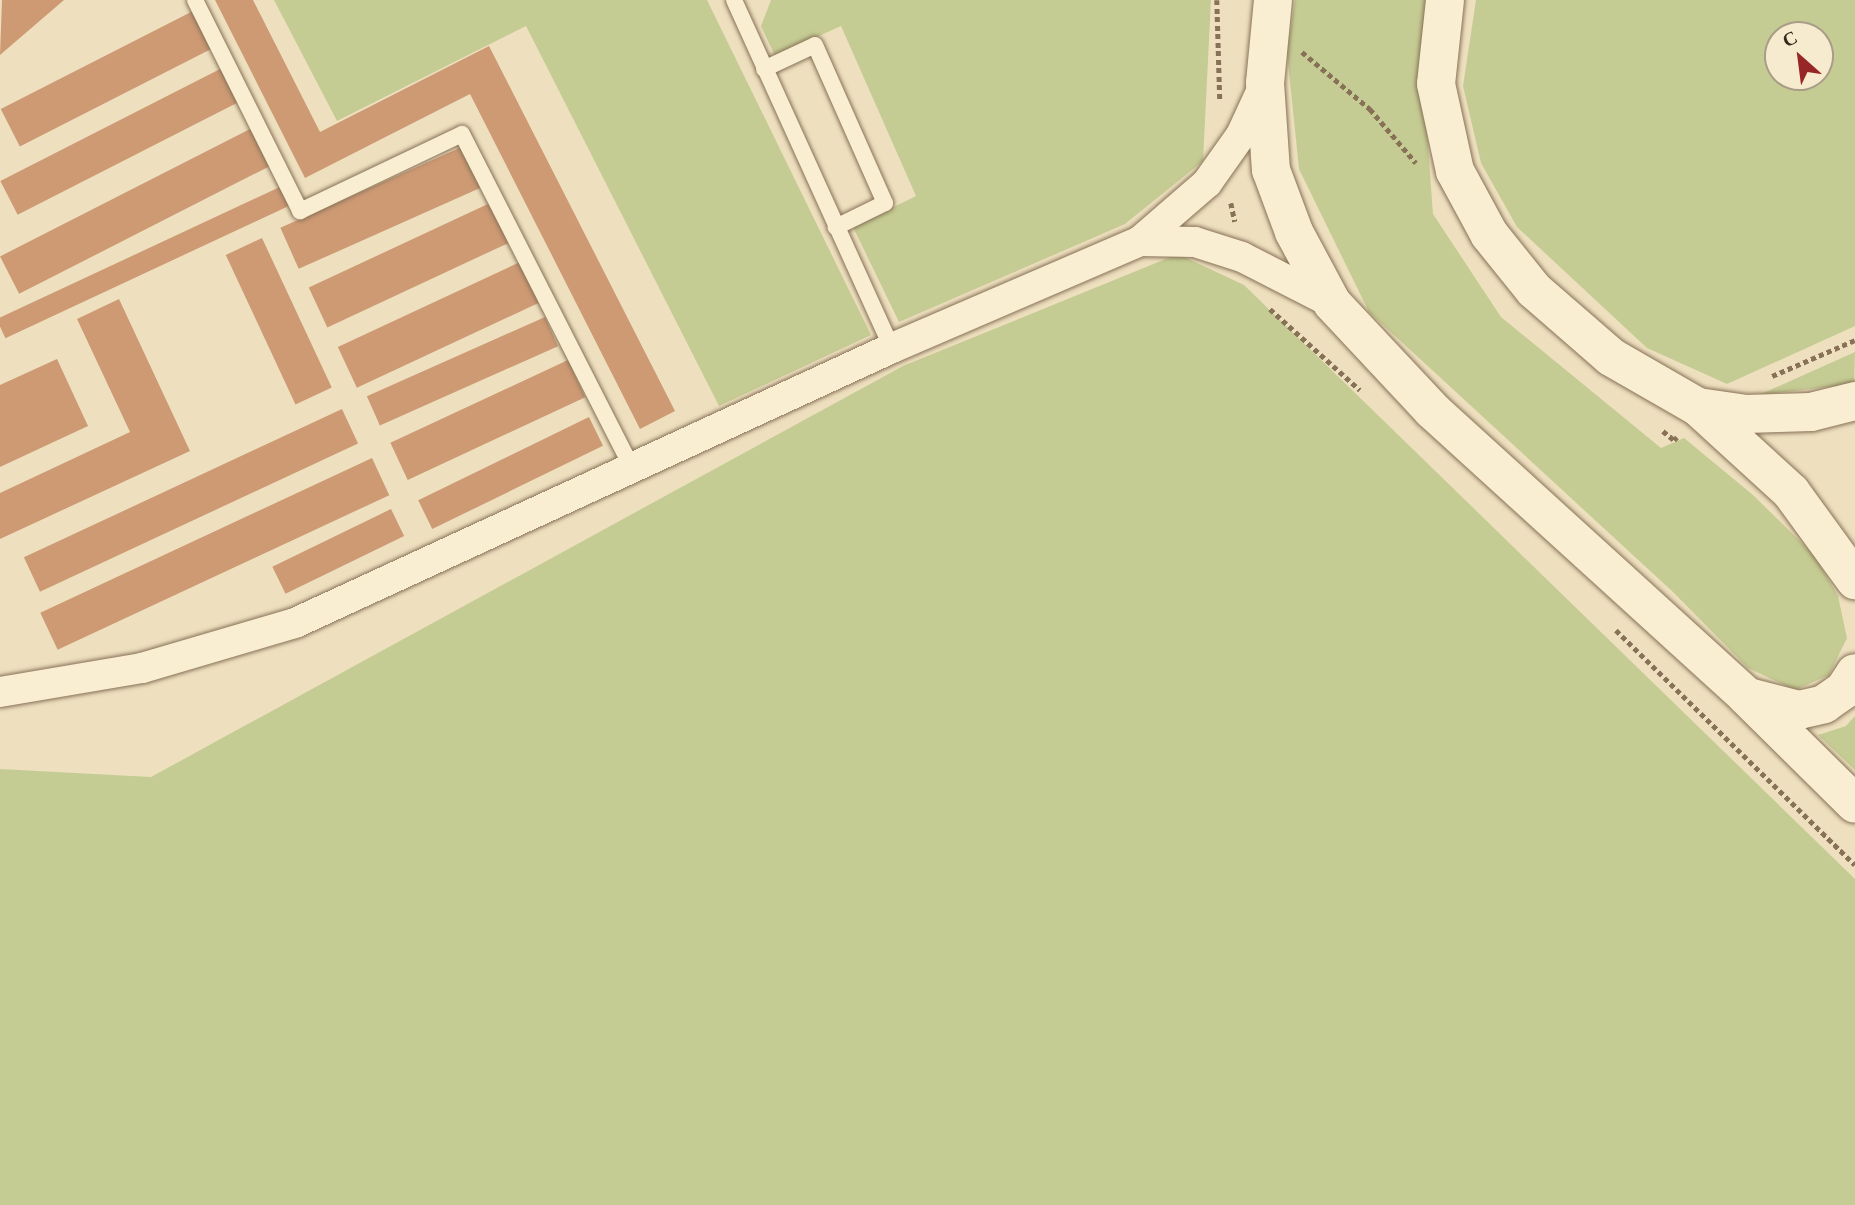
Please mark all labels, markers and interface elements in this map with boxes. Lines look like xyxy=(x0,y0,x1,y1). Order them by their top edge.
north arrow xyxy=(1764,21,1834,91)
text: С xyxy=(1779,26,1801,51)

